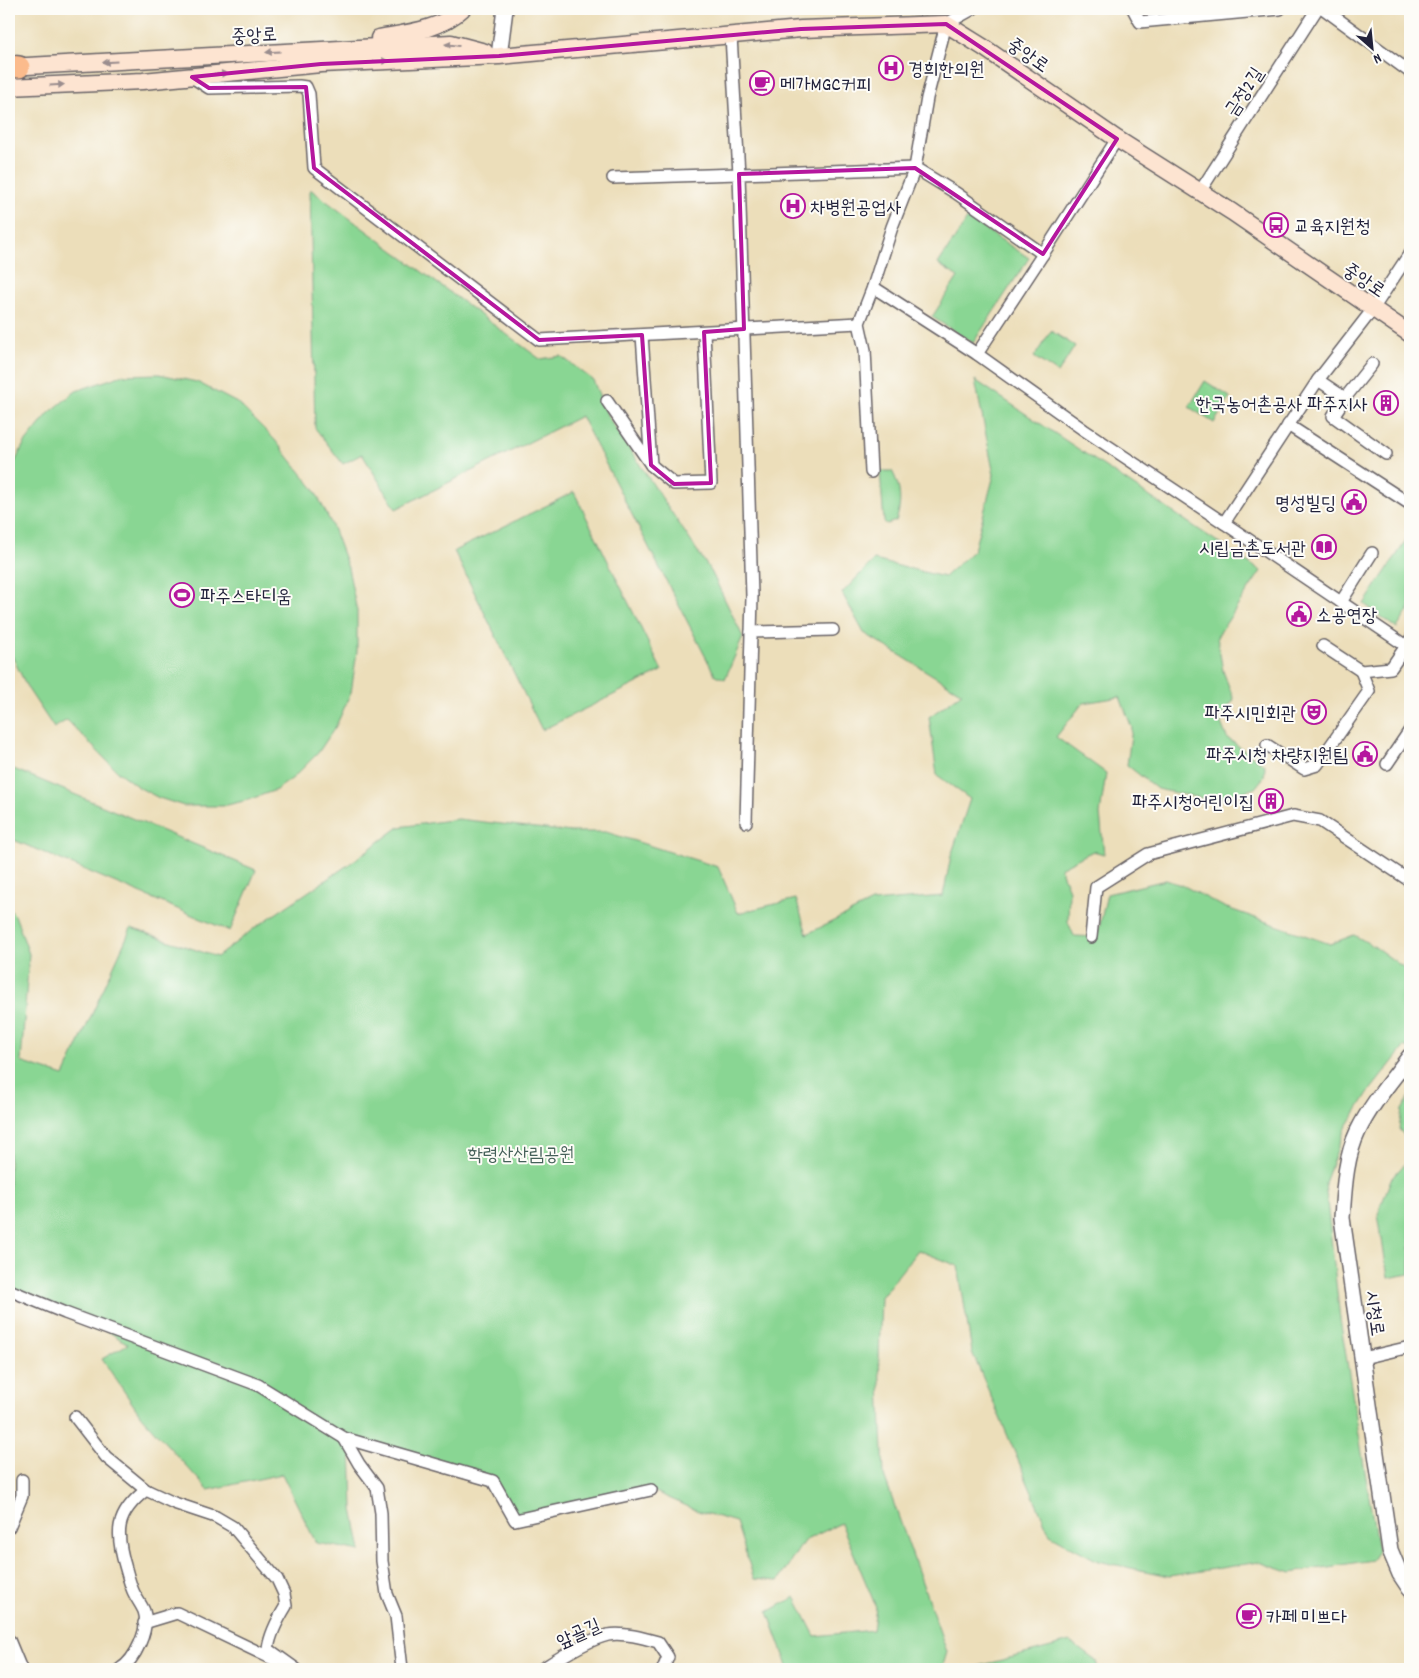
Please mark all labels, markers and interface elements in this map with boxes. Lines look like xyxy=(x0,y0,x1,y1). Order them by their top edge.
north arrow xyxy=(1346,22,1396,72)
street label: 중앙로 xyxy=(231,23,278,52)
street label: 중앙로 xyxy=(1000,33,1054,81)
one-way arrow xyxy=(444,41,460,49)
text: N xyxy=(1369,47,1385,68)
one-way arrow xyxy=(264,49,280,57)
hospital icon: 경희한의원 xyxy=(878,55,904,81)
one-way arrow xyxy=(374,57,390,65)
one-way arrow xyxy=(102,58,118,66)
place label: 경희한의원 xyxy=(908,58,984,85)
street label: 금정2길 xyxy=(1220,63,1272,123)
one-way arrow xyxy=(212,70,228,78)
cafe icon: 메가MGC커피 xyxy=(749,70,775,96)
place label: 메가MGC커피 xyxy=(780,73,871,100)
one-way arrow xyxy=(50,81,66,89)
hospital icon: 차병원공업사 xyxy=(780,193,806,219)
place label: 차병원공업사 xyxy=(810,196,902,223)
bus stop icon: 교육지원청 xyxy=(1263,212,1289,238)
place label: 교육지원청 xyxy=(1294,215,1370,242)
street label: 중앙로 xyxy=(1336,258,1390,306)
building icon: 한국농어촌공사 파주지사 xyxy=(1373,390,1399,416)
place label: 한국농어촌공사 파주지사 xyxy=(1195,393,1368,420)
public building icon: 명성빌딩 xyxy=(1341,489,1367,515)
place label: 명성빌딩 xyxy=(1275,492,1336,519)
library icon: 시립금촌도서관 xyxy=(1311,534,1337,560)
place label: 시립금촌도서관 xyxy=(1199,537,1306,564)
sports icon: 파주스타디움 xyxy=(169,582,195,608)
place label: 파주스타디움 xyxy=(200,585,292,612)
public building icon: 소공연장 xyxy=(1286,601,1312,627)
place label: 소공연장 xyxy=(1316,604,1377,631)
theatre icon: 파주시민회관 xyxy=(1301,699,1327,725)
place label: 파주시민회관 xyxy=(1204,702,1296,729)
public building icon: 파주시청 차량지원팀 xyxy=(1352,741,1378,767)
place label: 파주시청 차량지원팀 xyxy=(1206,744,1348,771)
building icon: 파주시청어린이집 xyxy=(1258,788,1284,814)
place label: 파주시청어린이집 xyxy=(1132,791,1254,818)
park label: 학령산산림공원 xyxy=(467,1143,575,1170)
street label: 시청로 xyxy=(1356,1289,1389,1338)
cafe icon: 카페 미쁘다 xyxy=(1236,1603,1262,1629)
place label: 카페 미쁘다 xyxy=(1266,1606,1348,1633)
street label: 앞골길 xyxy=(553,1614,606,1657)

